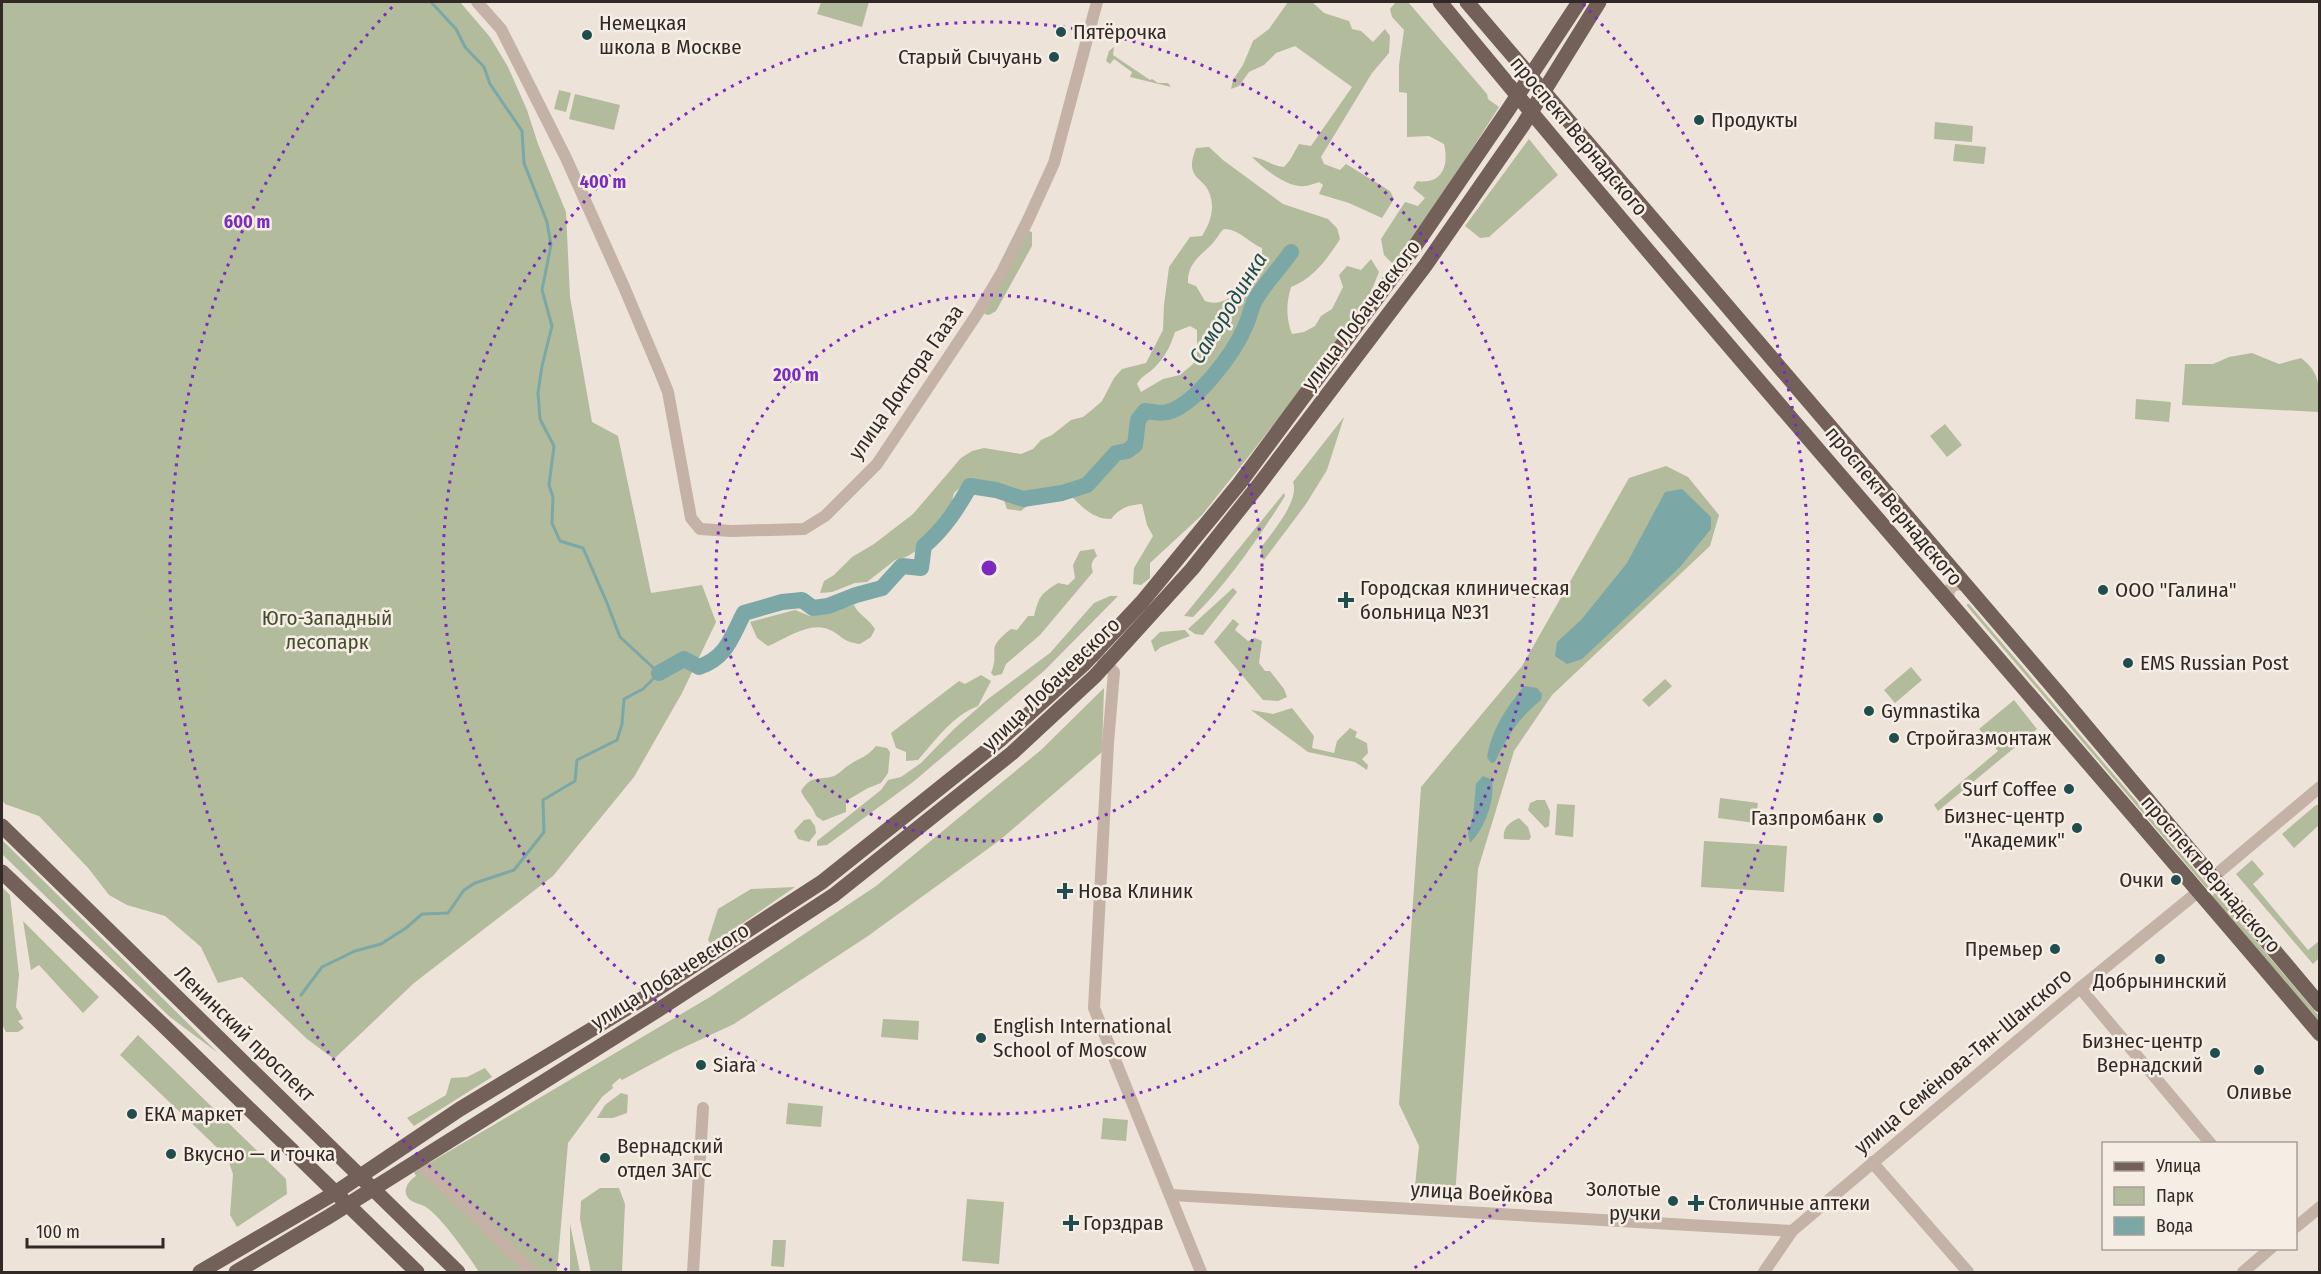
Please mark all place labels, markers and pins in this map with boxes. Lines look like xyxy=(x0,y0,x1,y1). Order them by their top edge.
place label: Немецкая школа в Москве xyxy=(599,10,742,60)
place label: Пятёрочка xyxy=(1073,19,1167,45)
marker: Пятёрочка xyxy=(1054,25,1068,39)
marker: Немецкая школа в Москве xyxy=(580,28,594,42)
place label: Старый Сычуань xyxy=(898,44,1042,70)
marker: Старый Сычуань xyxy=(1047,50,1061,64)
place label: Продукты xyxy=(1711,107,1798,133)
marker: Продукты xyxy=(1692,113,1706,127)
centre of rings xyxy=(979,558,999,578)
place label: Городская клиническая больница №31 xyxy=(1360,575,1570,625)
place label: ООО "Галина" xyxy=(2115,577,2237,603)
marker: ООО "Галина" xyxy=(2096,583,2110,597)
marker: Городская клиническая больница №31 xyxy=(1337,591,1355,609)
place label: EMS Russian Post xyxy=(2140,650,2289,676)
marker: EMS Russian Post xyxy=(2121,656,2135,670)
place label: Gymnastika xyxy=(1881,698,1981,724)
marker: Gymnastika xyxy=(1862,704,1876,718)
place label: Стройгазмонтаж xyxy=(1906,725,2052,751)
marker: Стройгазмонтаж xyxy=(1887,731,1901,745)
place label: Surf Coffee xyxy=(1962,776,2057,802)
marker: Surf Coffee xyxy=(2062,782,2076,796)
place label: Бизнес-центр "Академик" xyxy=(1944,803,2065,853)
place label: Газпромбанк xyxy=(1751,805,1866,831)
marker: Газпромбанк xyxy=(1871,811,1885,825)
marker: Бизнес-центр "Академик" xyxy=(2070,821,2084,835)
place label: Очки xyxy=(2119,867,2164,893)
marker: Очки xyxy=(2169,873,2183,887)
place label: Нова Клиник xyxy=(1078,878,1193,904)
marker: Нова Клиник xyxy=(1056,882,1074,900)
place label: Премьер xyxy=(1965,936,2043,962)
marker: Премьер xyxy=(2048,942,2062,956)
marker: Добрынинский xyxy=(2153,952,2167,966)
place label: Добрынинский xyxy=(2092,968,2227,994)
place label: English International School of Moscow xyxy=(993,1013,1172,1063)
place label: Бизнес-центр Вернадский xyxy=(2082,1028,2203,1078)
marker: English International School of Moscow xyxy=(974,1031,988,1045)
marker: Бизнес-центр Вернадский xyxy=(2208,1046,2222,1060)
place label: Siara xyxy=(713,1052,756,1078)
marker: Siara xyxy=(694,1058,708,1072)
marker: Оливье xyxy=(2252,1063,2266,1077)
place label: Оливье xyxy=(2226,1079,2292,1105)
place label: ЕКА маркет xyxy=(144,1101,244,1127)
marker: ЕКА маркет xyxy=(125,1107,139,1121)
place label: Вернадский отдел ЗАГС xyxy=(617,1133,723,1183)
place label: Вкусно — и точка xyxy=(183,1141,335,1167)
marker: Вкусно — и точка xyxy=(164,1147,178,1161)
marker: Вернадский отдел ЗАГС xyxy=(598,1151,612,1165)
place label: Золотые ручки xyxy=(1586,1176,1661,1226)
place label: Столичные аптеки xyxy=(1708,1190,1870,1216)
marker: Золотые ручки xyxy=(1666,1194,1680,1208)
marker: Столичные аптеки xyxy=(1689,1196,1703,1210)
place label: Горздрав xyxy=(1083,1210,1164,1236)
marker: Горздрав xyxy=(1064,1216,1078,1230)

